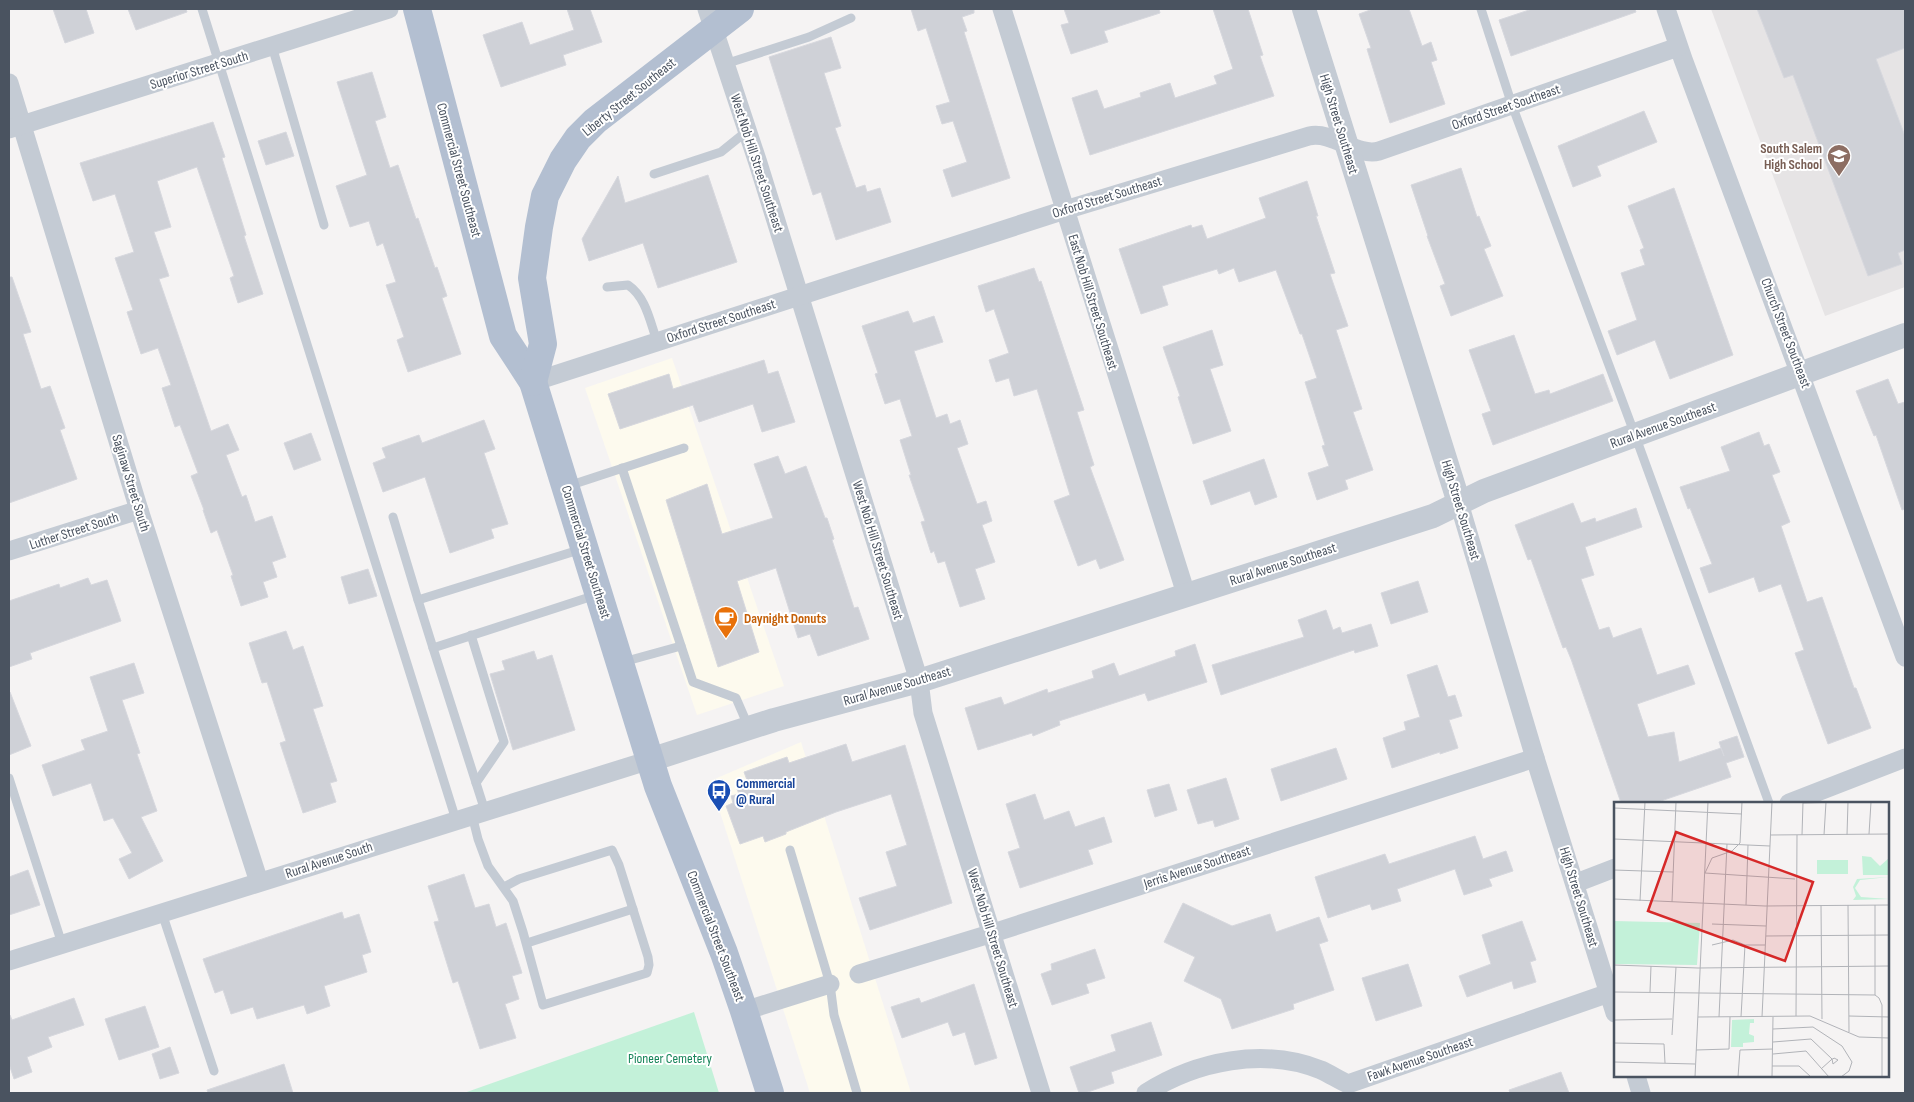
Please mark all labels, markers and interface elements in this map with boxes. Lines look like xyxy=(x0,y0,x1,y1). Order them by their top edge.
street label: Superior Street South xyxy=(148,47,250,93)
street label: Liberty Street Southeast xyxy=(579,54,679,140)
street label: High Street Southeast xyxy=(1316,72,1362,176)
street label: Oxford Street Southeast xyxy=(1450,80,1562,134)
street label: West Nob Hill Street Southeast xyxy=(727,92,787,234)
street label: Commercial Street Southeast xyxy=(433,101,485,239)
place label: South Salem High School xyxy=(1760,140,1822,173)
school or university icon: South Salem High School xyxy=(1826,143,1852,177)
street label: Oxford Street Southeast xyxy=(1050,172,1164,222)
street label: East Nob Hill Street Southeast xyxy=(1064,232,1122,372)
street label: Church Street Southeast xyxy=(1757,276,1815,390)
street label: Oxford Street Southeast xyxy=(664,295,778,347)
street label: Rural Avenue Southeast xyxy=(1608,398,1718,452)
street label: Saginaw Street South xyxy=(108,432,154,534)
street label: High Street Southeast xyxy=(1438,458,1484,562)
street label: West Nob Hill Street Southeast xyxy=(849,479,907,621)
street label: Commercial Street Southeast xyxy=(558,483,614,621)
street label: Luther Street South xyxy=(27,509,121,553)
street label: Rural Avenue Southeast xyxy=(1228,539,1338,589)
cafe icon: Daynight Donuts xyxy=(713,605,739,639)
place label: Daynight Donuts xyxy=(744,610,826,627)
street label: Rural Avenue Southeast xyxy=(841,663,953,709)
place label: Commercial @ Rural xyxy=(736,775,795,808)
bus stop icon: Commercial @ Rural xyxy=(706,778,732,812)
inset map xyxy=(1614,802,1889,1077)
street label: Rural Avenue South xyxy=(283,838,375,882)
street label: Jerris Avenue Southeast xyxy=(1141,842,1252,893)
street label: High Street Southeast xyxy=(1556,845,1602,949)
street label: West Nob Hill Street Southeast xyxy=(964,867,1022,1009)
street label: Commercial Street Southeast xyxy=(683,868,749,1004)
street label: Fawk Avenue Southeast xyxy=(1365,1033,1475,1085)
park label: Pioneer Cemetery xyxy=(628,1050,713,1067)

